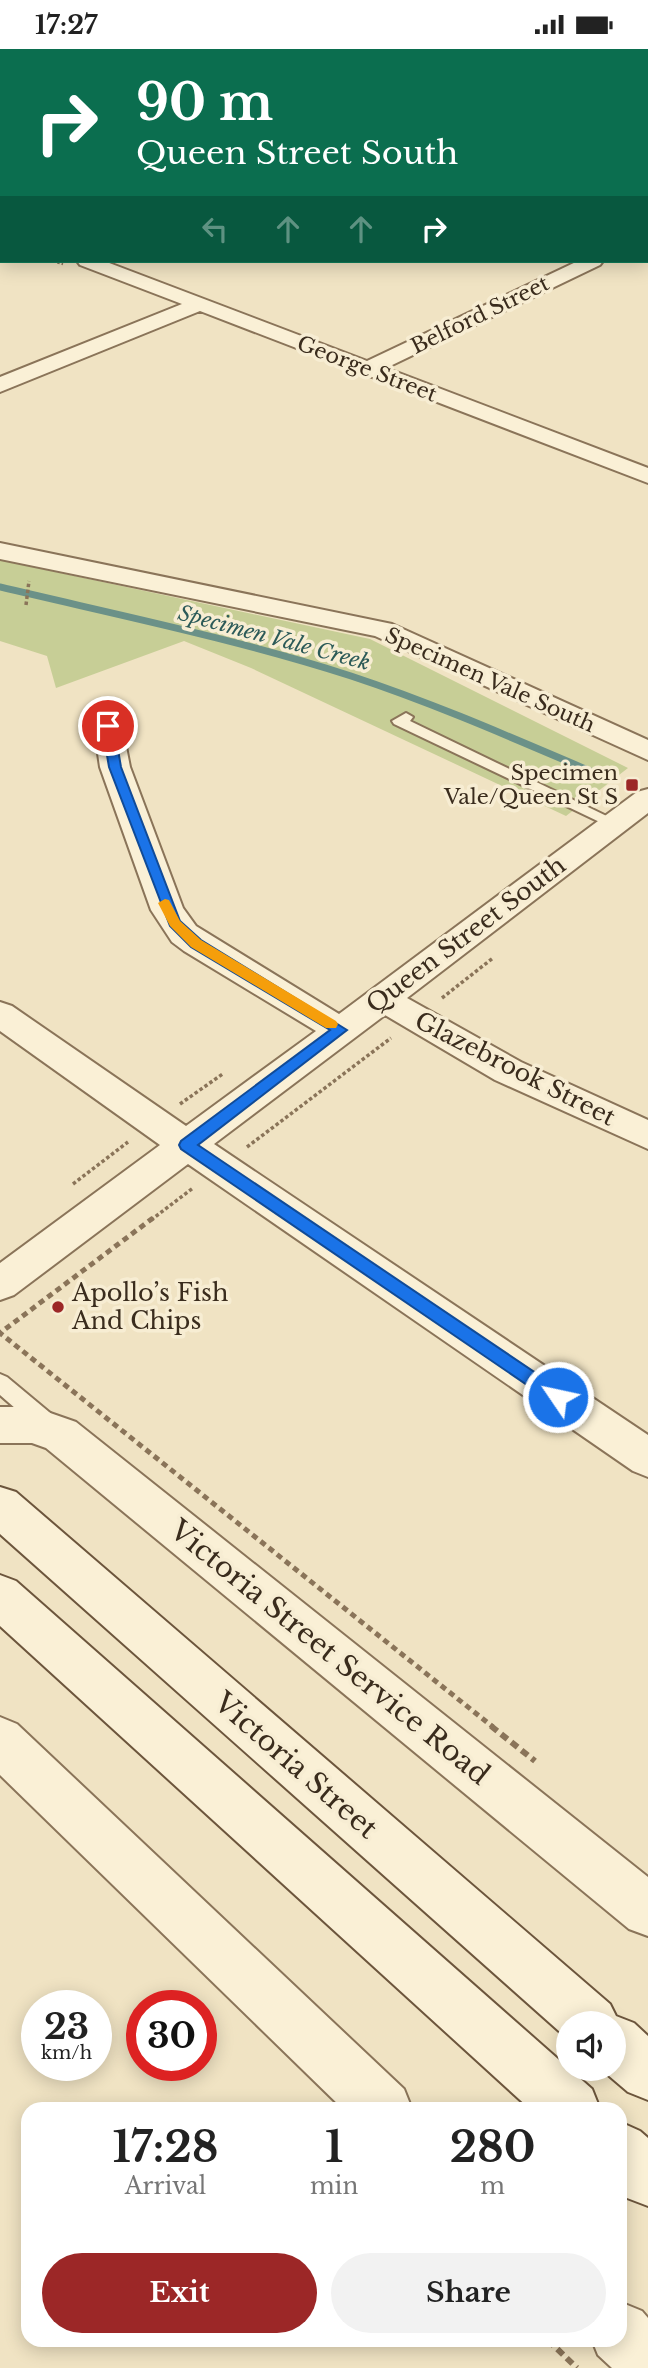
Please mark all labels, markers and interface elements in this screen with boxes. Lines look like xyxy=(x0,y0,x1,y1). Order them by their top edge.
text: 17:27 xyxy=(35,9,97,41)
text: 90 m xyxy=(136,72,273,133)
icon: right xyxy=(21,77,112,168)
text: Queen Street South xyxy=(136,133,458,173)
icon: left xyxy=(196,210,234,248)
icon: ahead xyxy=(269,210,307,248)
icon: ahead xyxy=(342,210,380,248)
icon: right xyxy=(415,210,453,248)
street label: Belford Street xyxy=(407,270,553,360)
street label: George Street xyxy=(293,330,441,408)
water label: Specimen Vale Creek xyxy=(175,600,373,676)
street label: Specimen Vale South xyxy=(381,622,599,738)
pin xyxy=(78,696,138,756)
icon: arrive xyxy=(89,707,127,745)
place label: Specimen Vale/Queen St S xyxy=(443,760,618,810)
marker: Specimen Vale/Queen St S xyxy=(624,777,640,793)
street label: Queen Street South xyxy=(360,850,571,1019)
street label: Glazebrook Street xyxy=(410,1005,620,1132)
place label: Apollo’s Fish And Chips xyxy=(71,1278,228,1335)
marker: Apollo’s Fish And Chips xyxy=(50,1299,66,1315)
position arrow xyxy=(521,1360,595,1434)
street label: Victoria Street Service Road xyxy=(163,1513,497,1791)
street label: Victoria Street xyxy=(207,1685,385,1845)
speed limit sign: 30 xyxy=(126,1990,217,2081)
text: 23 xyxy=(44,2005,89,2048)
map controls xyxy=(556,2011,626,2081)
button: sound xyxy=(556,2011,626,2081)
text: km/h xyxy=(41,2042,92,2064)
text: 17:28 xyxy=(112,2121,218,2173)
text: 1 xyxy=(325,2121,343,2173)
text: 280 xyxy=(450,2121,536,2173)
text: Arrival xyxy=(125,2172,206,2200)
text: min xyxy=(310,2172,358,2200)
text: m xyxy=(480,2172,505,2200)
button: Exit xyxy=(42,2253,317,2333)
button: Share xyxy=(331,2253,606,2333)

